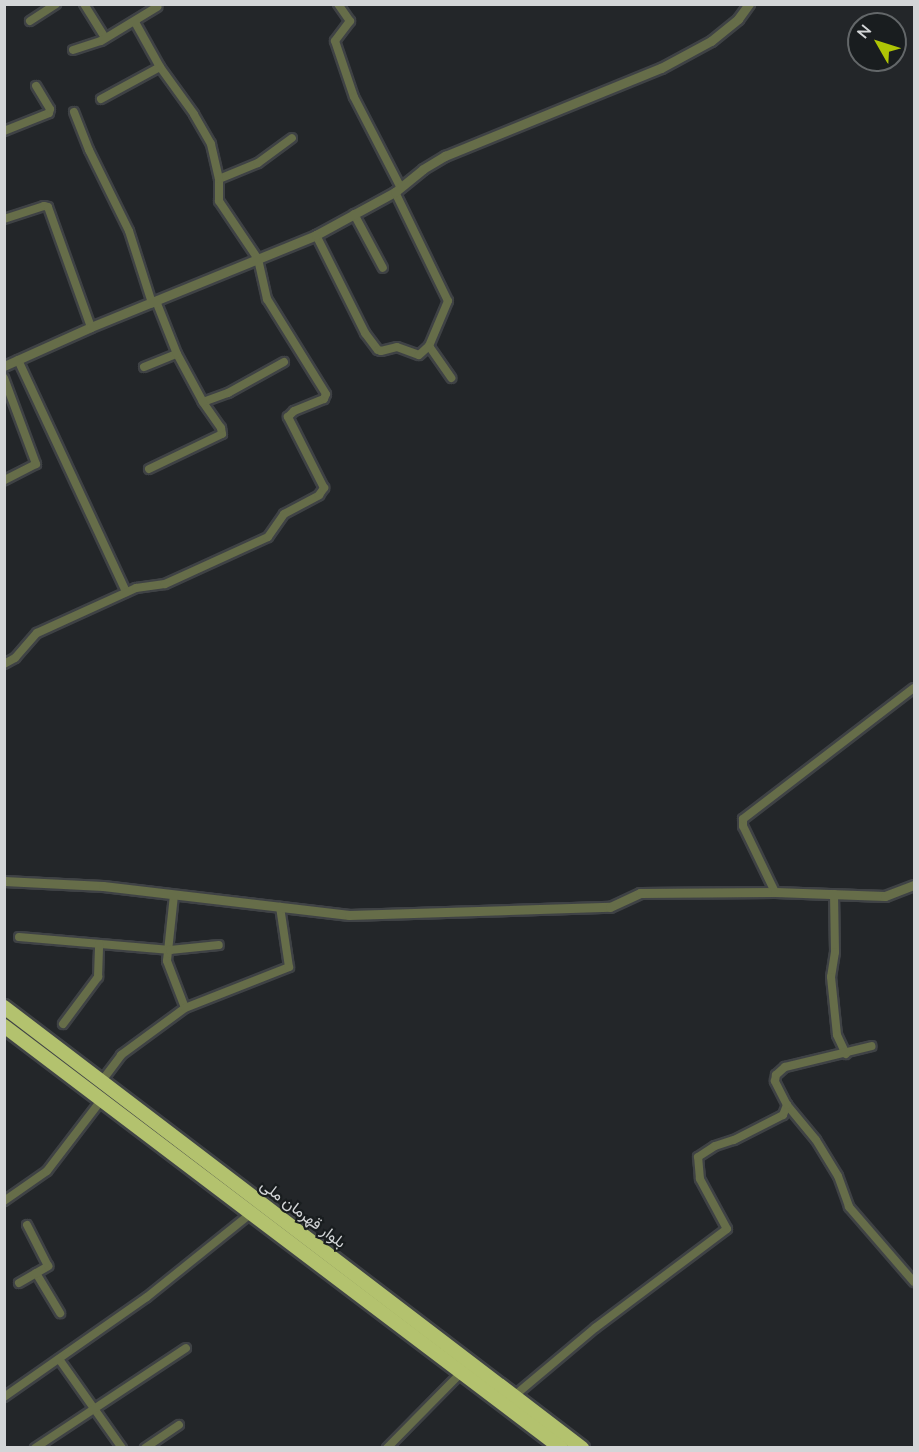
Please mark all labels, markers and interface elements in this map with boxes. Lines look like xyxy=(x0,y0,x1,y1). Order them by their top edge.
north arrow xyxy=(847,12,907,72)
text: N xyxy=(852,20,877,44)
street label: بلوار قهرمان ملی xyxy=(256,1176,350,1252)

